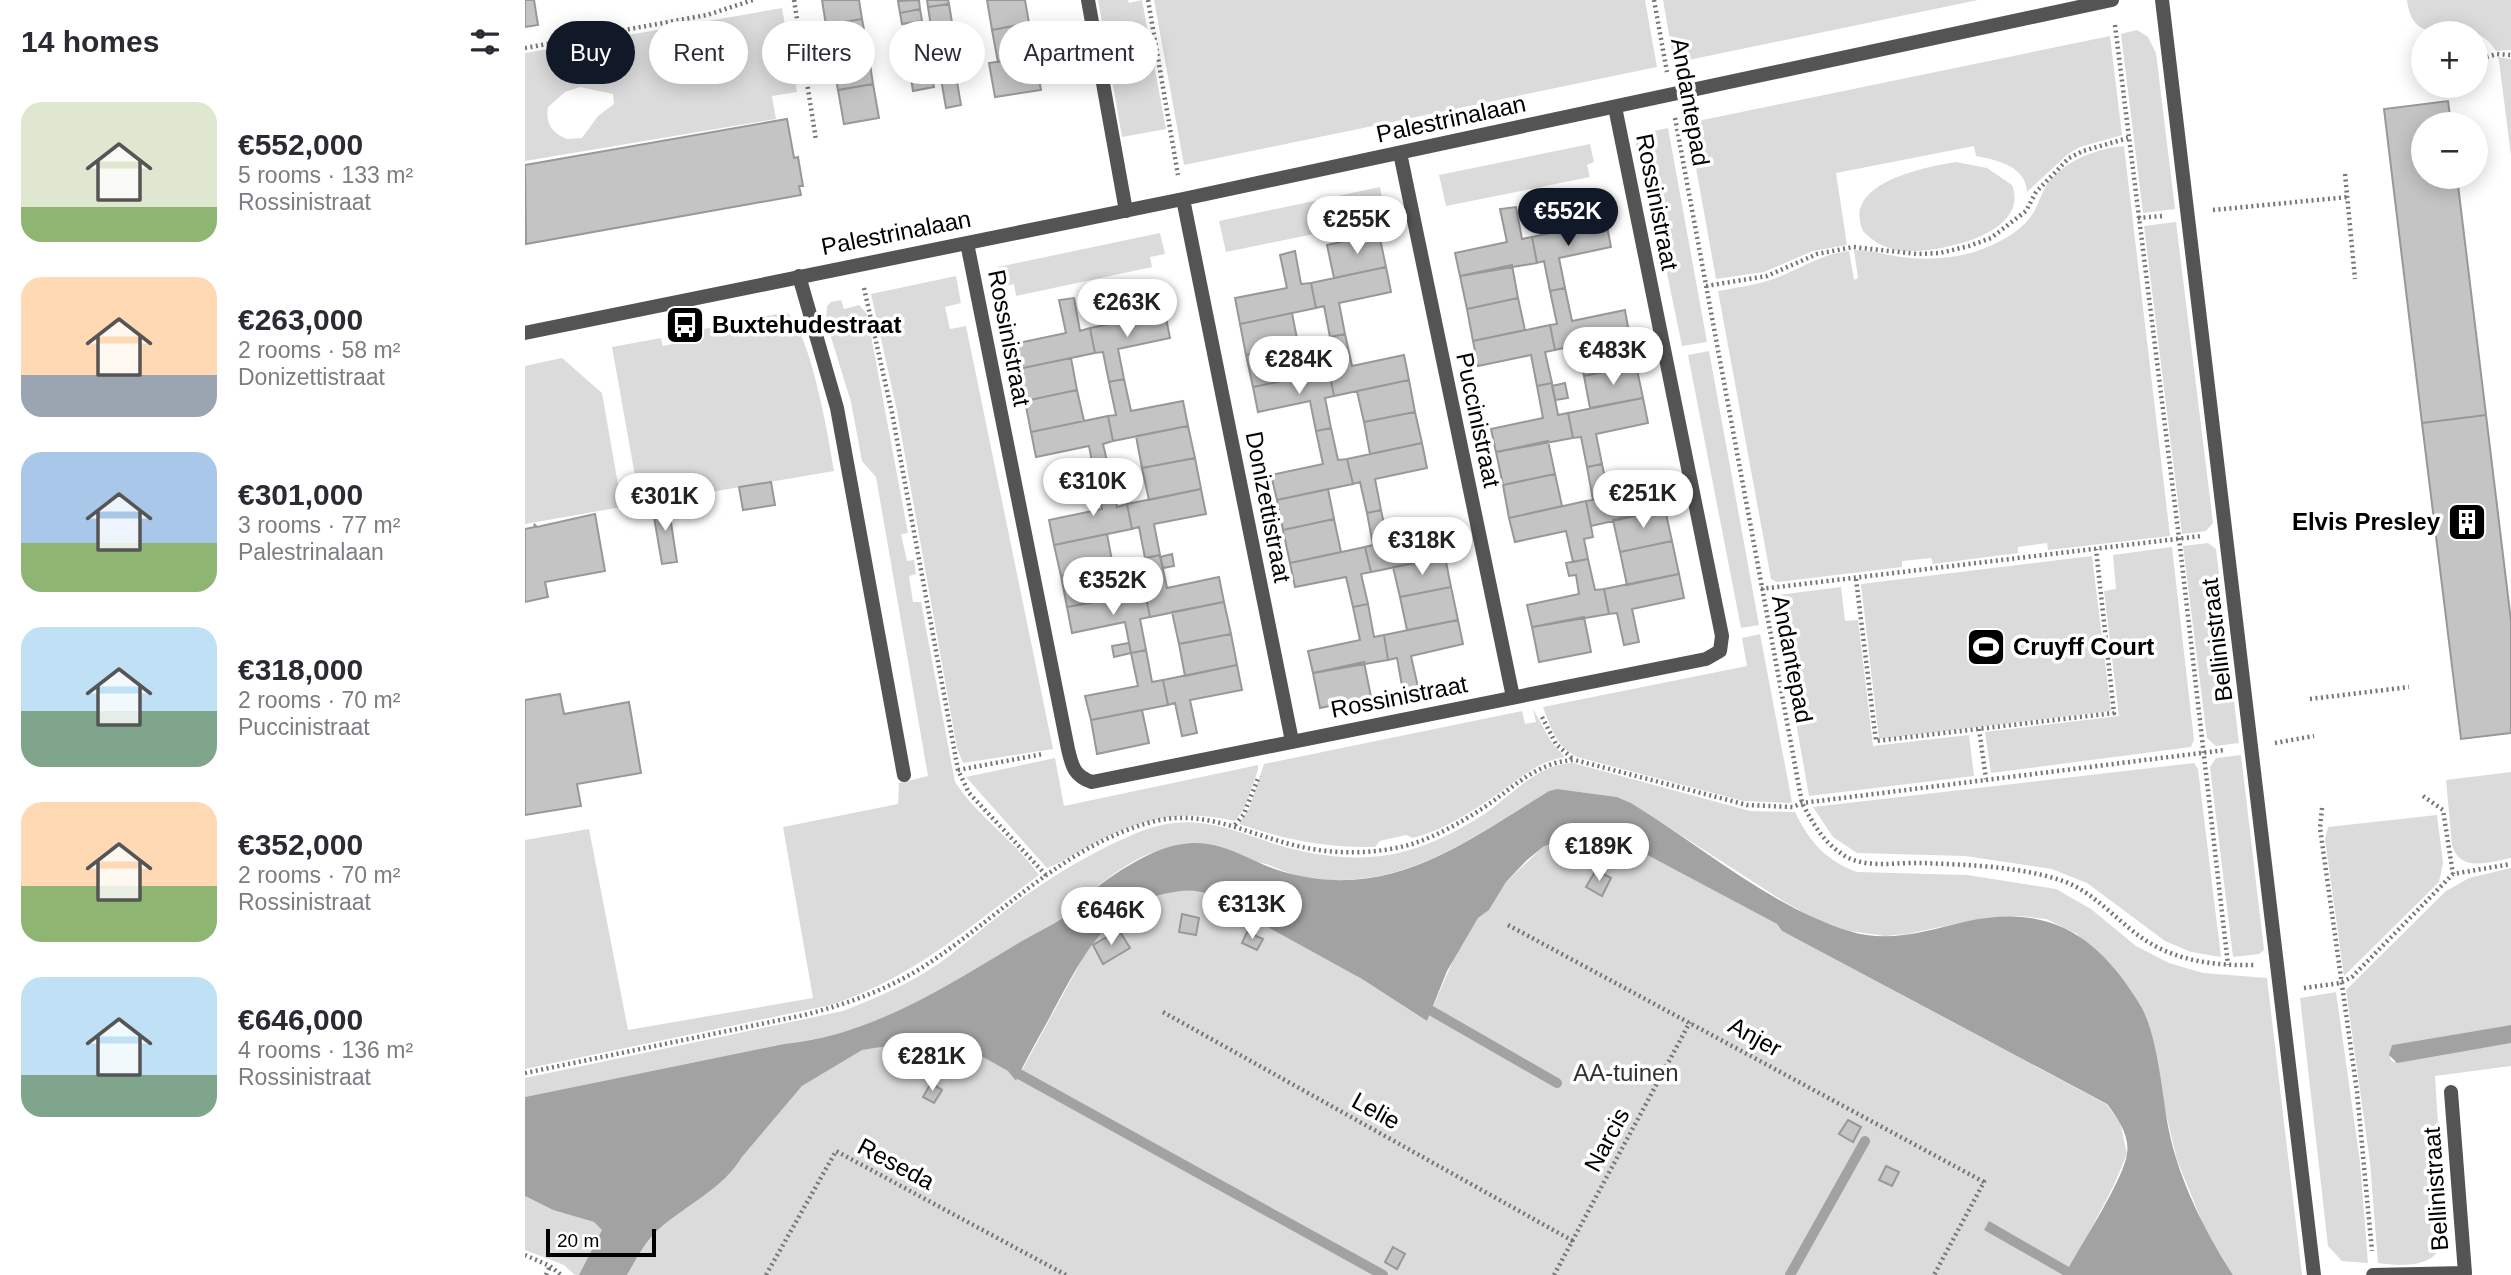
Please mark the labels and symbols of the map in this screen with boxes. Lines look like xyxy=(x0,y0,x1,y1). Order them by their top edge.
street label: Andantepad xyxy=(1666,36,1715,168)
street label: Palestrinalaan xyxy=(1374,89,1528,148)
street label: Rossinistraat xyxy=(1631,131,1684,273)
pin: €552K xyxy=(1519,188,1617,248)
pin: €255K xyxy=(1308,196,1406,256)
street label: Palestrinalaan xyxy=(819,205,973,260)
street label: Rossinistraat xyxy=(983,267,1036,409)
pin: €263K xyxy=(1078,280,1176,339)
bus stop icon: Buxtehudestraat xyxy=(664,304,706,346)
place label: Buxtehudestraat xyxy=(712,311,901,338)
pin: €483K xyxy=(1564,328,1662,387)
pin: €284K xyxy=(1250,336,1348,396)
street label: Puccinistraat xyxy=(1451,350,1506,490)
street label: Donizettistraat xyxy=(1241,429,1296,585)
pin: €310K xyxy=(1044,458,1142,518)
pin: €251K xyxy=(1594,470,1692,530)
pin: €301K xyxy=(616,474,714,533)
building icon: Elvis Presley xyxy=(2446,501,2488,543)
place label: Elvis Presley xyxy=(2292,508,2441,535)
pin: €318K xyxy=(1373,518,1471,577)
pin: €352K xyxy=(1064,558,1162,617)
street label: Bellinistraat xyxy=(2196,577,2237,703)
street label: Andantepad xyxy=(1767,593,1818,725)
sports icon: Cruyff Court xyxy=(1965,626,2007,668)
place label: Cruyff Court xyxy=(2013,633,2154,660)
street label: Rossinistraat xyxy=(1328,670,1470,723)
pin: €189K xyxy=(1550,824,1648,883)
pin: €313K xyxy=(1203,881,1301,941)
pin: €646K xyxy=(1062,888,1160,947)
street label: Anjer xyxy=(1724,1011,1786,1062)
pin: €281K xyxy=(883,1034,981,1093)
park label: AA-tuinen xyxy=(1573,1059,1679,1086)
street label: Lelie xyxy=(1348,1086,1405,1135)
street label: Narcis xyxy=(1579,1103,1634,1176)
street label: Bellinistraat xyxy=(2418,1126,2453,1252)
street label: Reseda xyxy=(853,1132,940,1195)
scale bar xyxy=(546,1226,656,1258)

